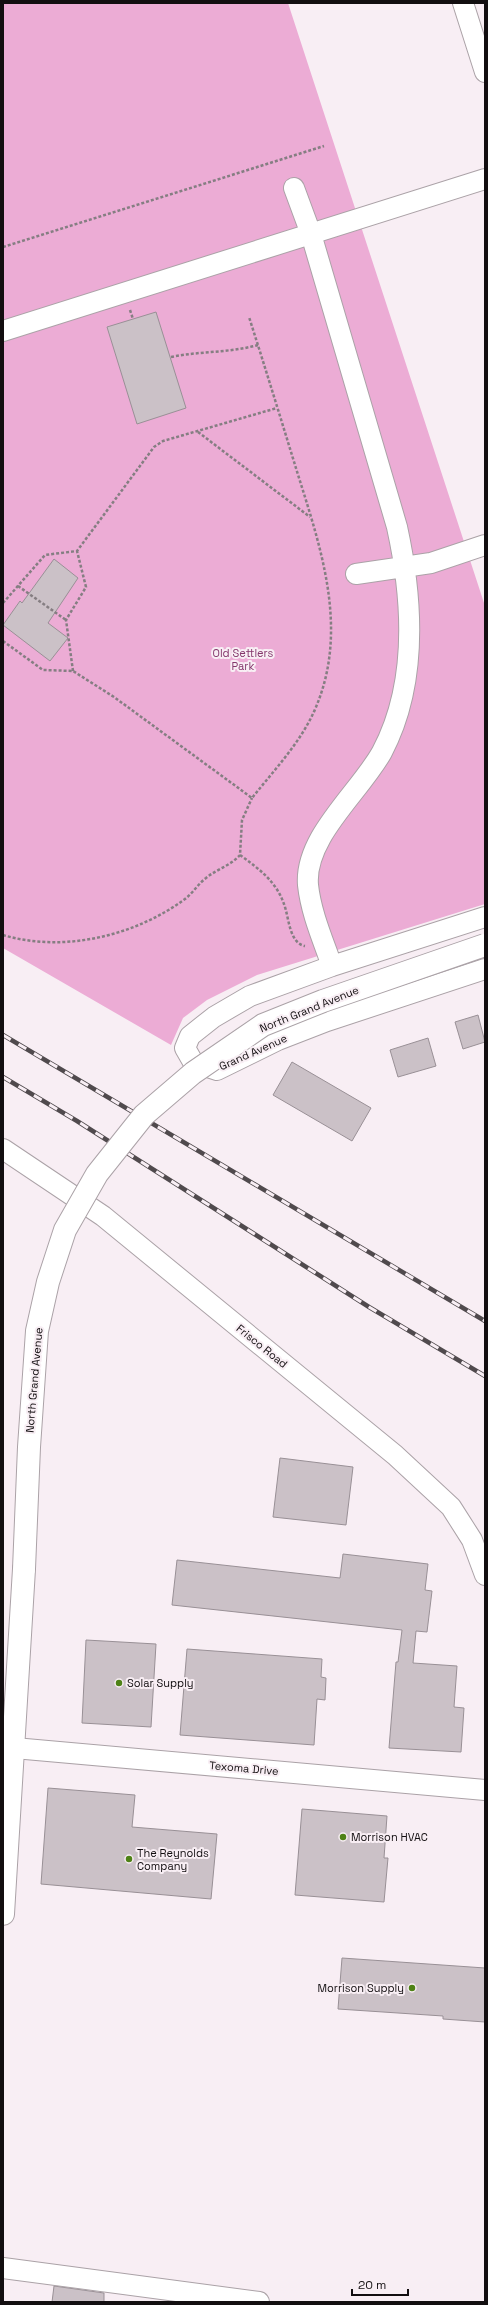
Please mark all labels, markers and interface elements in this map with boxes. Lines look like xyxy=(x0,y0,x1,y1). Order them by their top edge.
park label: Old Settlers Park xyxy=(213,646,274,673)
street label: North Grand Avenue xyxy=(257,983,361,1035)
street label: Grand Avenue xyxy=(217,1031,289,1073)
street label: Frisco Road xyxy=(234,1321,290,1371)
street label: North Grand Avenue xyxy=(22,1327,46,1433)
place label: Solar Supply xyxy=(127,1676,194,1690)
marker: Solar Supply xyxy=(114,1678,124,1688)
street label: Texoma Drive xyxy=(209,1758,279,1778)
place label: Morrison HVAC xyxy=(351,1830,428,1844)
marker: Morrison HVAC xyxy=(338,1832,348,1842)
place label: The Reynolds Company xyxy=(137,1846,209,1873)
marker: The Reynolds Company xyxy=(124,1854,134,1864)
place label: Morrison Supply xyxy=(317,1981,404,1995)
marker: Morrison Supply xyxy=(407,1983,417,1993)
scale bar xyxy=(352,2271,408,2297)
text: 20 m xyxy=(358,2277,386,2293)

